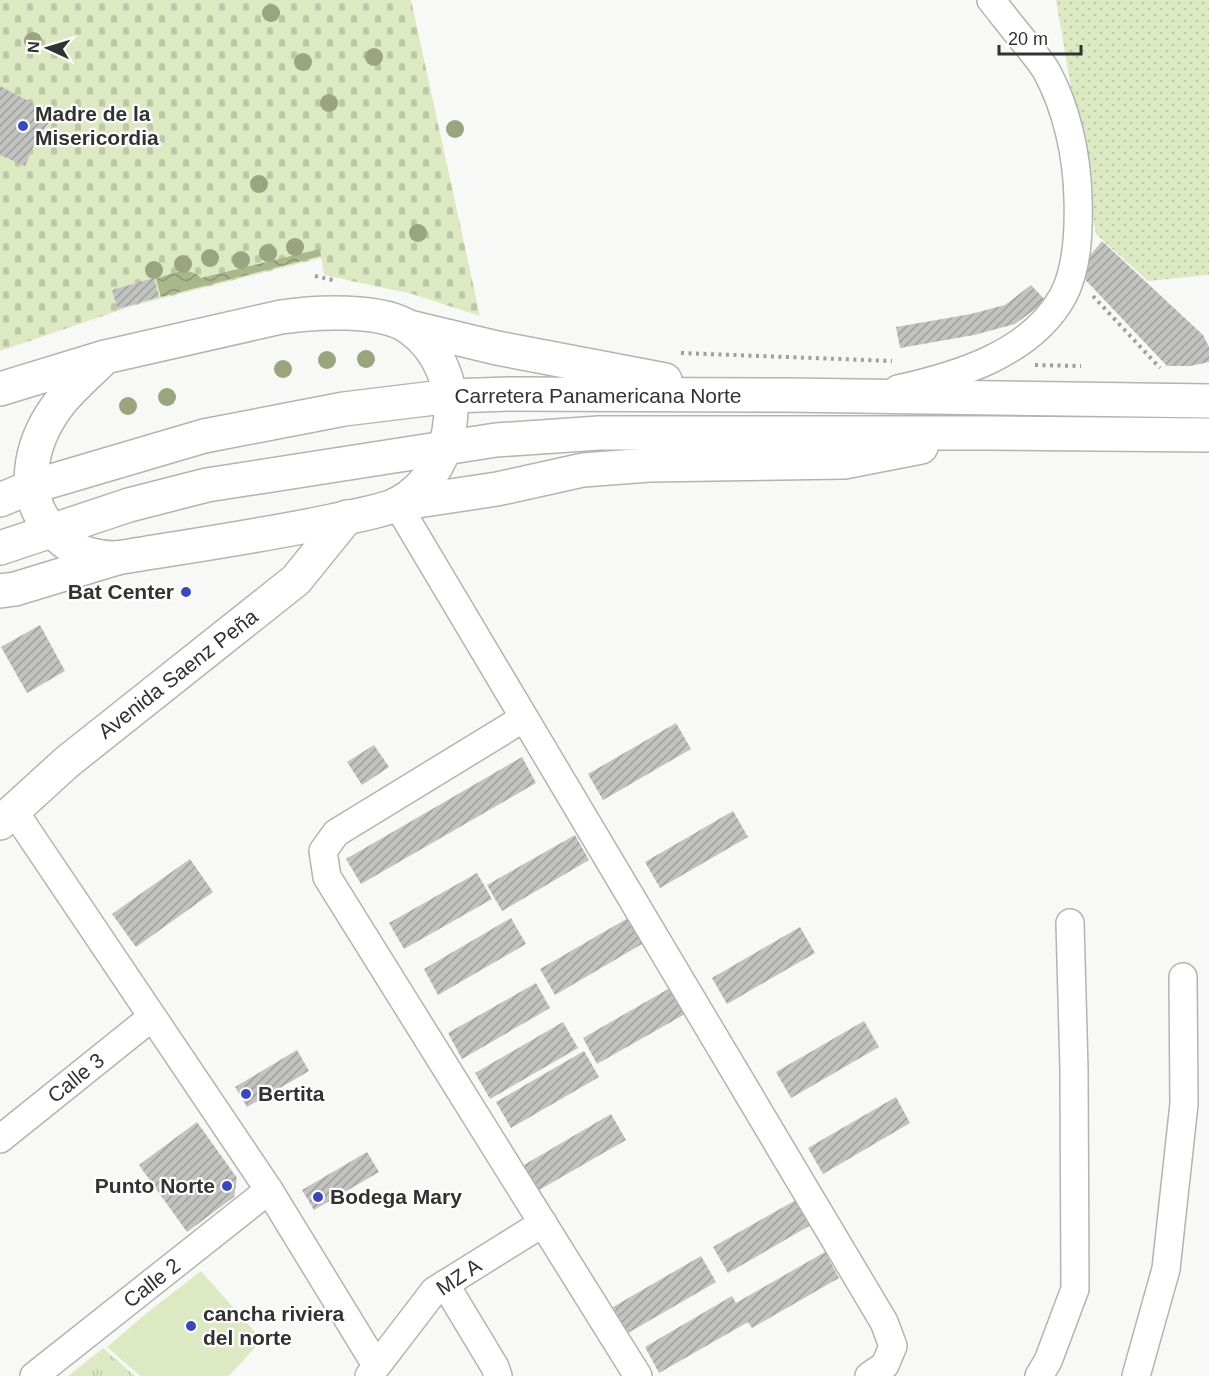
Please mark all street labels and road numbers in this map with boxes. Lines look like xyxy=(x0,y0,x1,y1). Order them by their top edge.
street label: Carretera Panamericana Norte xyxy=(454,384,742,407)
street label: Avenida Saenz Peña xyxy=(93,604,262,743)
street label: Calle 3 xyxy=(43,1048,108,1107)
street label: Calle 2 xyxy=(119,1253,185,1312)
street label: MZ A xyxy=(432,1253,485,1300)

